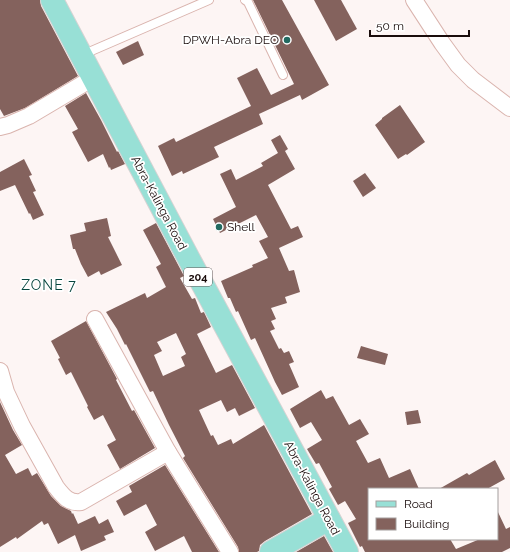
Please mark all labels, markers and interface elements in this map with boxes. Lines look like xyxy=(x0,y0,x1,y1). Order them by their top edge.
scale bar xyxy=(370,12,469,38)
text: 50 m xyxy=(376,19,404,33)
place label: DPWH-Abra DEO xyxy=(183,33,279,47)
marker: DPWH-Abra DEO xyxy=(282,35,292,45)
street label: Abra-Kalinga Road xyxy=(128,154,190,252)
place label: Shell xyxy=(227,220,256,234)
marker: Shell xyxy=(214,222,224,232)
road number: 204 xyxy=(184,268,212,286)
district label: ZONE 7 xyxy=(21,277,77,293)
street label: Abra-Kalinga Road xyxy=(281,439,343,537)
legend xyxy=(368,488,498,540)
text: Road xyxy=(404,497,433,511)
text: Building xyxy=(404,517,450,531)

